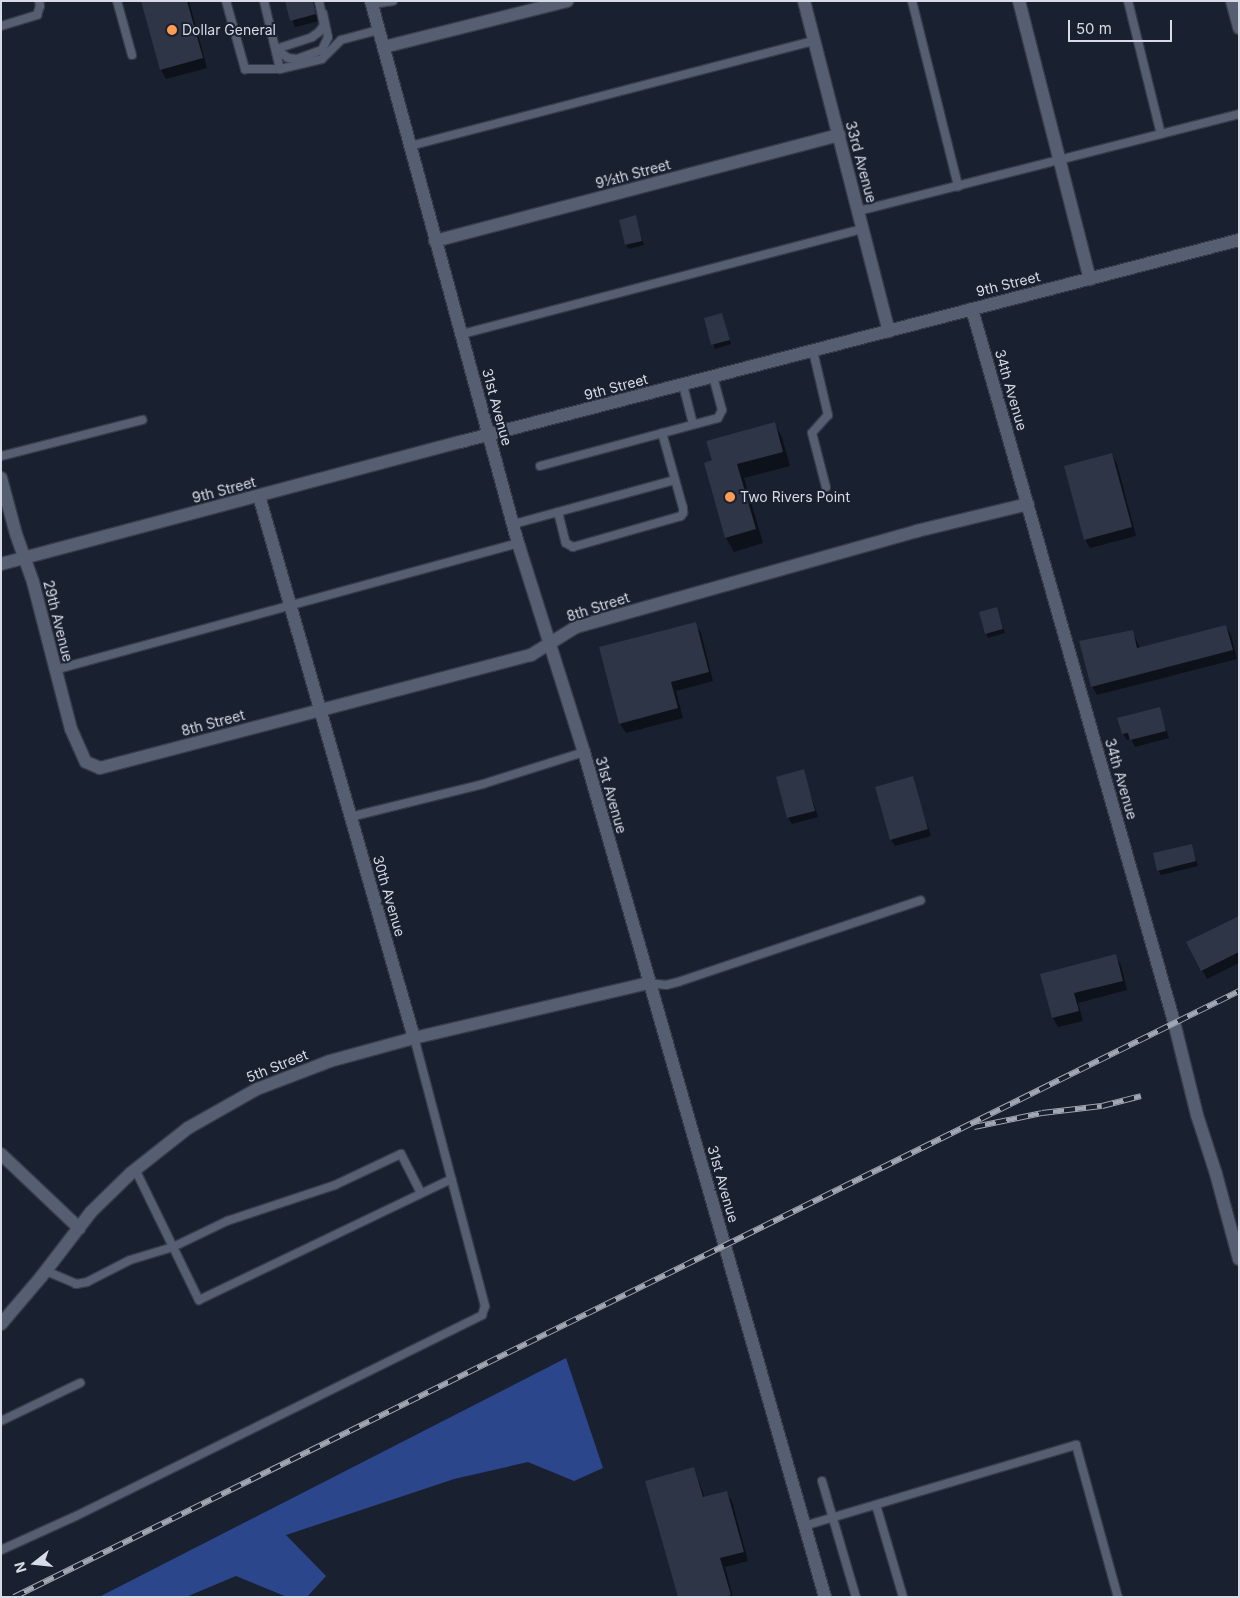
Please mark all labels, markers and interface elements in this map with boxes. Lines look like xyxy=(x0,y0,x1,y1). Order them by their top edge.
scale bar xyxy=(1070,10,1174,42)
text: 50 m xyxy=(1076,19,1112,38)
place label: Dollar General xyxy=(182,22,276,38)
marker: Dollar General xyxy=(166,24,178,36)
street label: 33rd Avenue xyxy=(842,119,880,205)
street label: 9½th Street xyxy=(594,156,672,192)
street label: 9th Street xyxy=(974,268,1042,300)
street label: 34th Avenue xyxy=(991,347,1031,433)
street label: 31st Avenue xyxy=(479,366,515,448)
street label: 9th Street xyxy=(582,370,650,404)
street label: 9th Street xyxy=(190,473,258,507)
place label: Two Rivers Point xyxy=(740,489,850,505)
marker: Two Rivers Point xyxy=(724,491,736,503)
street label: 29th Avenue xyxy=(40,579,76,663)
street label: 8th Street xyxy=(565,589,631,625)
street label: 8th Street xyxy=(179,706,247,740)
street label: 34th Avenue xyxy=(1101,736,1141,822)
street label: 31st Avenue xyxy=(592,755,630,835)
street label: 30th Avenue xyxy=(369,853,409,939)
street label: 5th Street xyxy=(244,1046,310,1086)
street label: 31st Avenue xyxy=(704,1144,742,1224)
north arrow xyxy=(10,1538,60,1588)
text: N xyxy=(10,1560,30,1575)

